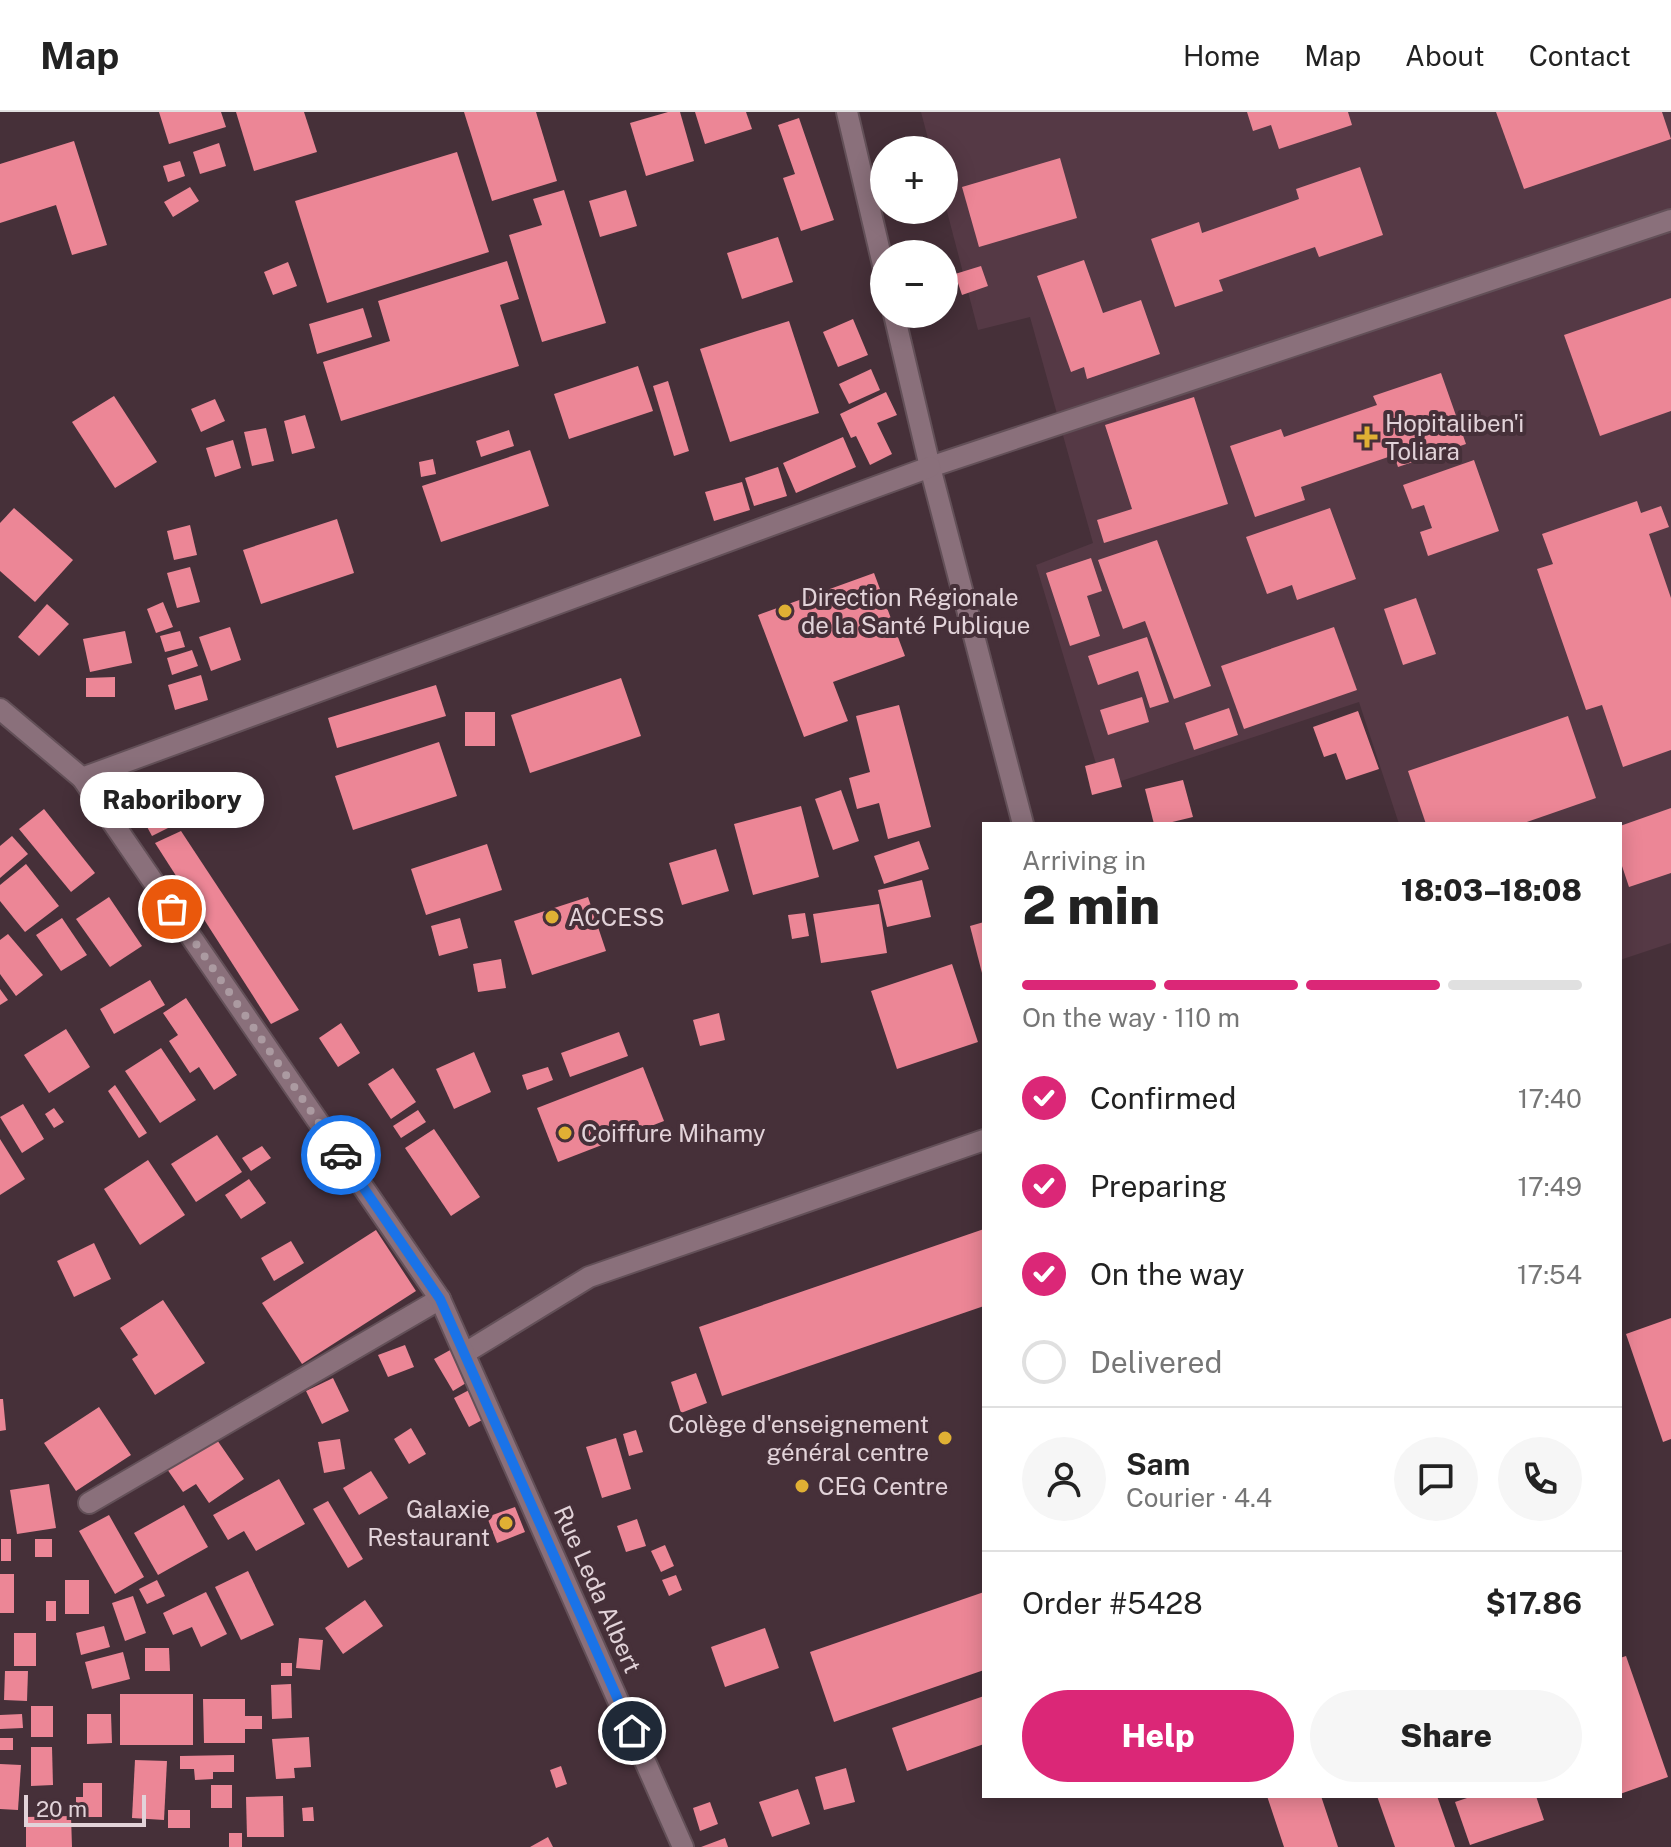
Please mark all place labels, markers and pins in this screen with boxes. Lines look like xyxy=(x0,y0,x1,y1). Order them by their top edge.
place label: Hopitaliben'i Toliara xyxy=(1385,409,1524,465)
marker: Hopitaliben'i Toliara xyxy=(1356,426,1378,448)
place label: Direction Régionale de la Santé Publique xyxy=(801,583,1030,639)
marker: Direction Régionale de la Santé Publique xyxy=(776,602,794,620)
callout: Raboribory xyxy=(80,773,264,829)
pin xyxy=(138,875,206,943)
place label: ACCESS xyxy=(568,903,665,931)
marker: ACCESS xyxy=(543,908,561,926)
place label: Coiffure Mihamy xyxy=(581,1119,766,1147)
marker: Coiffure Mihamy xyxy=(556,1124,574,1142)
place label: Colège d'enseignement général centre xyxy=(668,1410,929,1466)
marker: Colège d'enseignement général centre xyxy=(936,1429,954,1447)
place label: CEG Centre xyxy=(818,1472,948,1500)
marker: CEG Centre xyxy=(793,1477,811,1495)
place label: Galaxie Restaurant xyxy=(367,1495,490,1551)
marker: Galaxie Restaurant xyxy=(497,1514,515,1532)
pin xyxy=(598,1697,666,1765)

